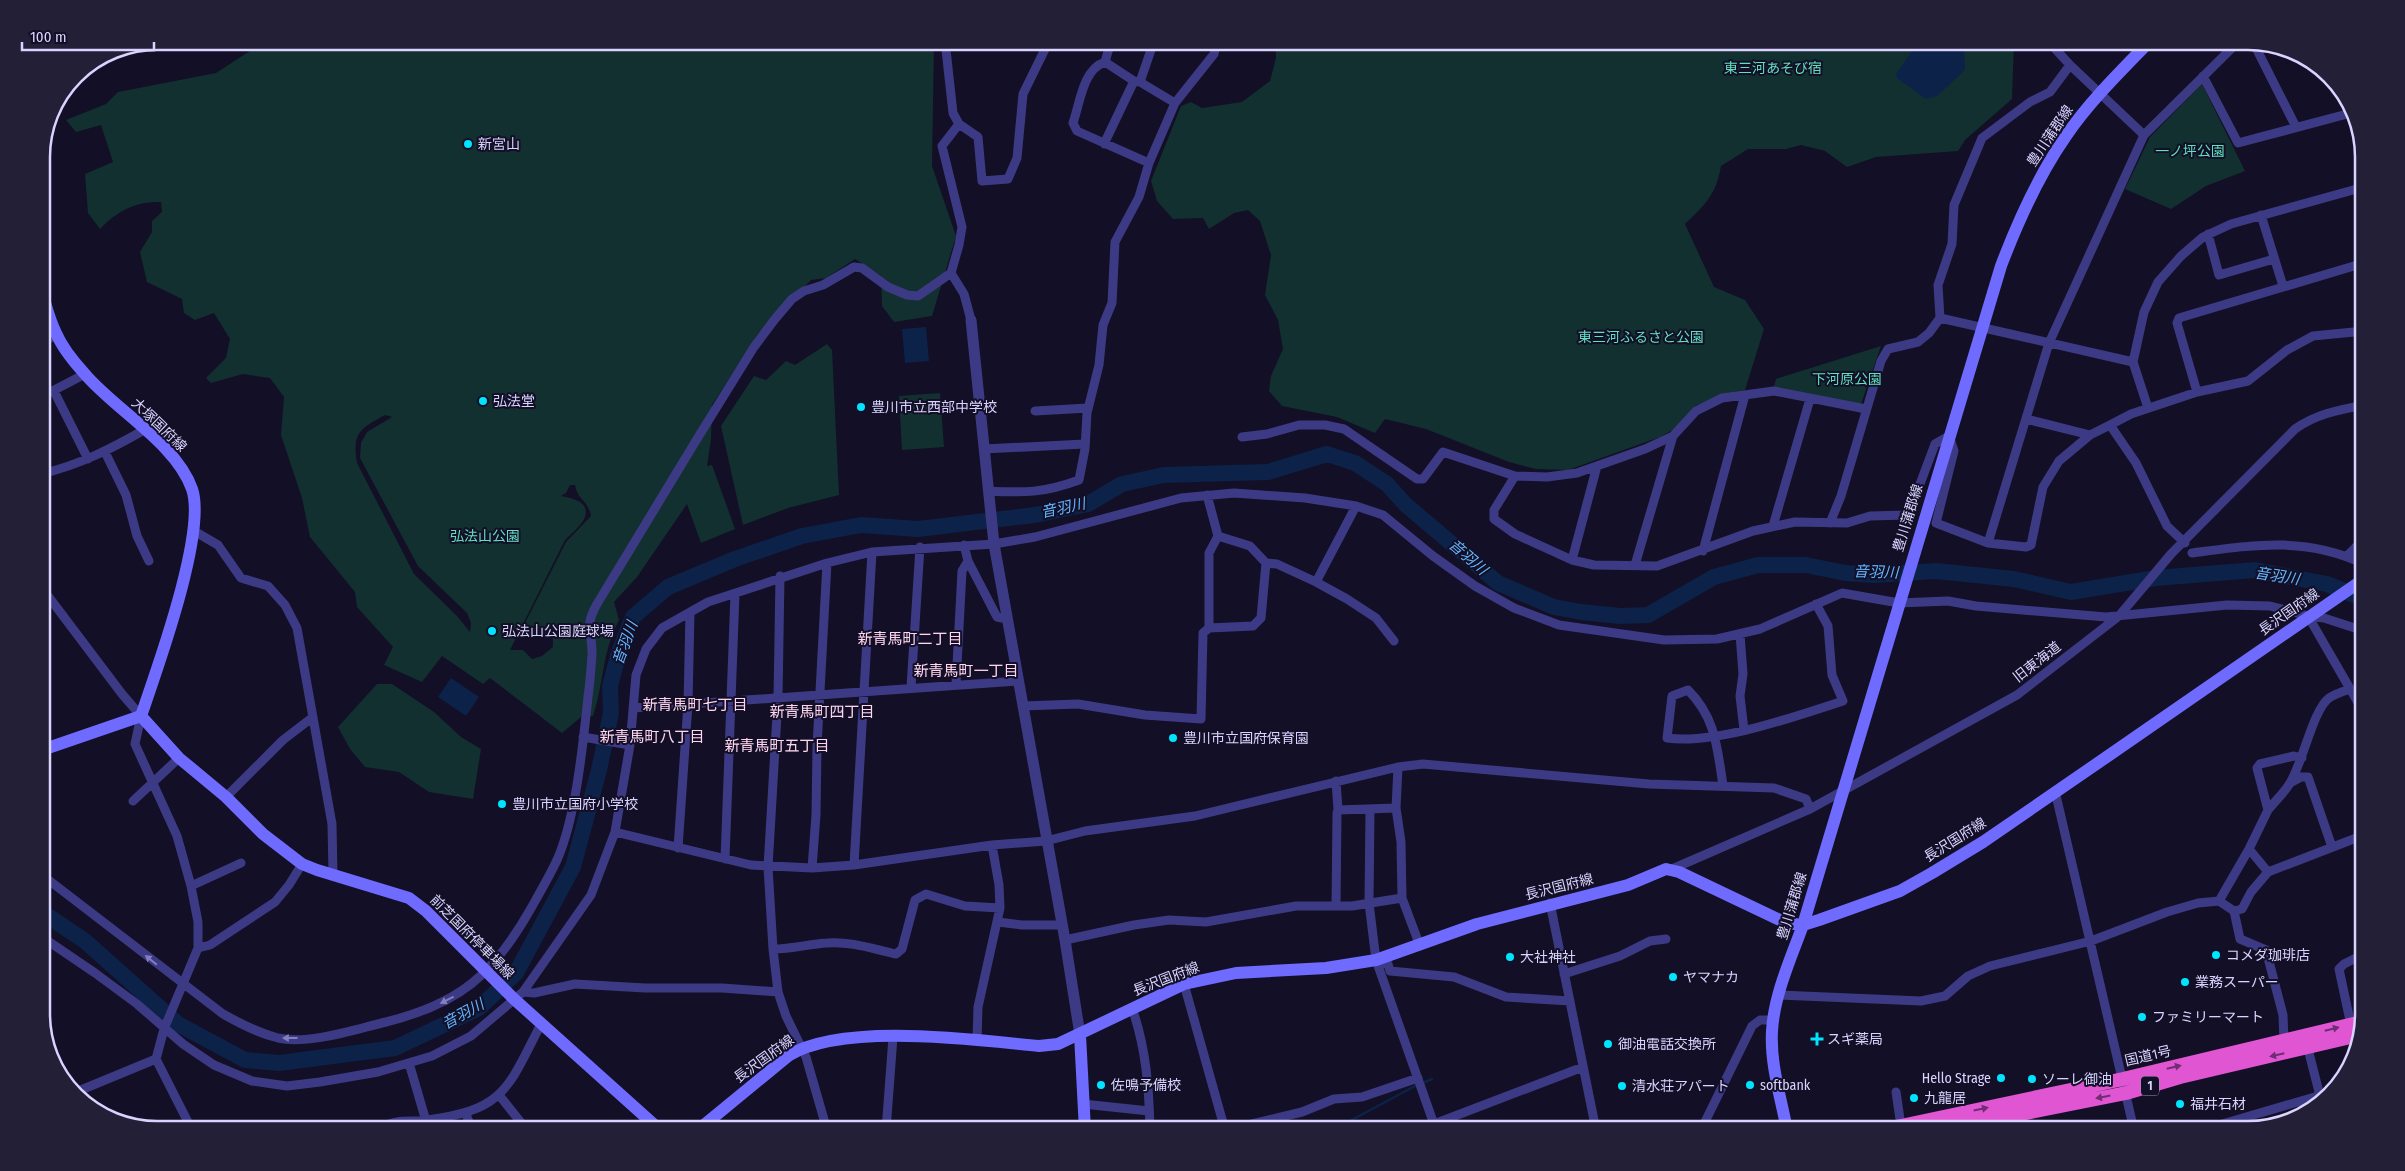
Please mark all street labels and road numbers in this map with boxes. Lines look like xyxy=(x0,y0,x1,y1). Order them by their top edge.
street label: 豊川蒲郡線 xyxy=(2023,102,2077,170)
street label: 大塚国府線 xyxy=(128,395,190,455)
street label: 豊川蒲郡線 xyxy=(1890,482,1926,554)
street label: 長沢国府線 xyxy=(2255,585,2323,639)
street label: 旧東海道 xyxy=(2010,638,2064,686)
street label: 長沢国府線 xyxy=(1921,814,1989,866)
street label: 長沢国府線 xyxy=(1523,870,1595,904)
street label: 豊川蒲郡線 xyxy=(1774,870,1810,942)
street label: 前芝国府停車場線 xyxy=(426,891,518,983)
street label: 長沢国府線 xyxy=(1130,959,1202,999)
street label: 長沢国府線 xyxy=(731,1032,797,1086)
street label: 国道1号 xyxy=(2123,1042,2173,1070)
road number: 1 xyxy=(2141,1076,2159,1096)

